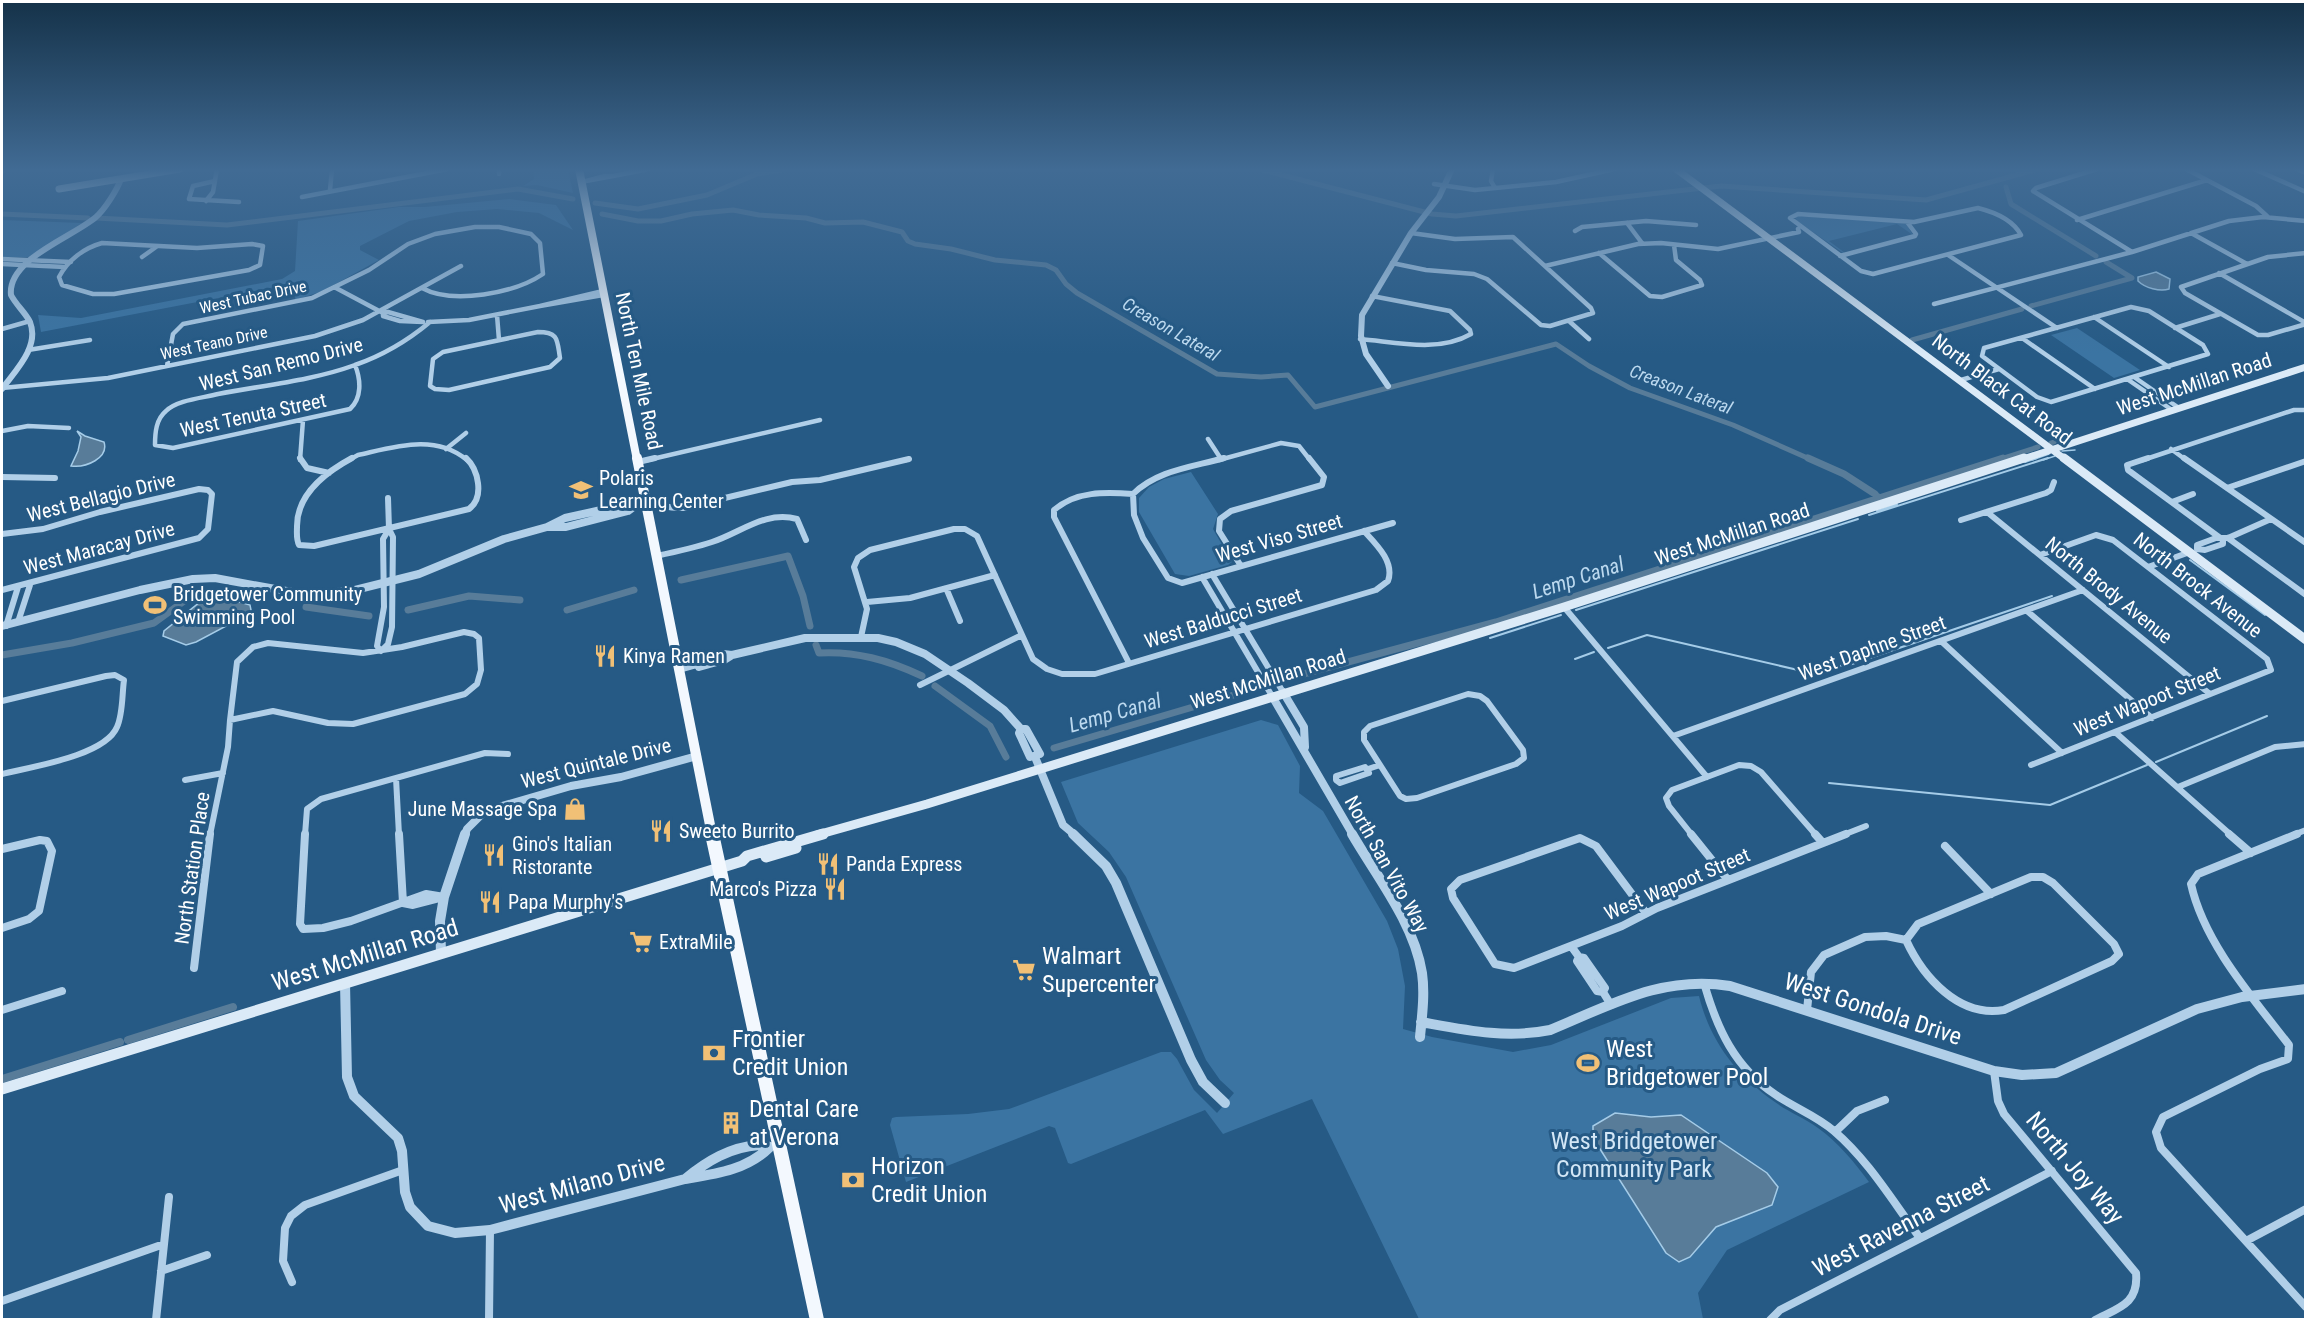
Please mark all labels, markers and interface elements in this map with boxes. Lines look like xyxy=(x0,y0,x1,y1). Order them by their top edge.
street label: West Tubac Drive xyxy=(198,276,308,318)
street label: North Ten Mile Road xyxy=(611,290,667,452)
water label: Creason Lateral xyxy=(1119,293,1224,366)
street label: West Teano Drive xyxy=(159,322,269,364)
street label: North Black Cat Road xyxy=(1927,329,2077,449)
street label: West San Remo Drive xyxy=(197,332,365,396)
street label: West McMillan Road xyxy=(2114,348,2274,420)
water label: Creason Lateral xyxy=(1627,360,1736,419)
street label: West Tenuta Street xyxy=(178,388,328,442)
place label: Polaris Learning Center xyxy=(599,466,724,513)
street label: West Bellagio Drive xyxy=(24,467,178,527)
school or university icon: Polaris Learning Center xyxy=(568,477,594,503)
street label: West McMillan Road xyxy=(1652,498,1812,570)
street label: West Viso Street xyxy=(1213,508,1345,568)
street label: West Maracay Drive xyxy=(21,516,177,580)
street label: North Brock Avenue xyxy=(2129,527,2267,643)
street label: North Brody Avenue xyxy=(2041,531,2177,649)
water label: Lemp Canal xyxy=(1529,552,1627,604)
place label: Bridgetower Community Swimming Pool xyxy=(173,582,362,629)
street label: West Balducci Street xyxy=(1141,583,1305,653)
sports icon: Bridgetower Community Swimming Pool xyxy=(142,592,168,618)
street label: West Daphne Street xyxy=(1795,610,1949,686)
restaurant icon: Kinya Ramen xyxy=(592,643,618,669)
place label: Kinya Ramen xyxy=(623,644,725,668)
street label: West McMillan Road xyxy=(1187,644,1349,714)
street label: West Wapoot Street xyxy=(2070,661,2224,741)
water label: Lemp Canal xyxy=(1066,688,1164,738)
street label: West Quintale Drive xyxy=(518,733,674,793)
street label: North Station Place xyxy=(169,790,215,946)
street label: North San Vito Way xyxy=(1340,792,1434,936)
shop icon: June Massage Spa xyxy=(562,796,588,822)
place label: June Massage Spa xyxy=(408,797,557,821)
restaurant icon: Sweeto Burrito xyxy=(648,818,674,844)
place label: Sweeto Burrito xyxy=(679,819,795,843)
place label: Gino's Italian Ristorante xyxy=(512,832,612,879)
restaurant icon: Gino's Italian Ristorante xyxy=(481,842,507,868)
street label: West Wapoot Street xyxy=(1601,842,1753,925)
restaurant icon: Panda Express xyxy=(815,851,841,877)
place label: Panda Express xyxy=(846,852,962,876)
restaurant icon: Marco's Pizza xyxy=(822,876,848,902)
place label: Marco's Pizza xyxy=(709,877,817,901)
restaurant icon: Papa Murphy's xyxy=(477,889,503,915)
place label: Papa Murphy's xyxy=(508,890,623,914)
street label: West McMillan Road xyxy=(268,913,462,997)
supermarket icon: ExtraMile xyxy=(628,929,654,955)
place label: ExtraMile xyxy=(659,930,733,954)
place label: Walmart Supercenter xyxy=(1042,942,1156,998)
supermarket icon: Walmart Supercenter xyxy=(1011,957,1037,983)
street label: West Gondola Drive xyxy=(1781,967,1965,1051)
place label: Frontier Credit Union xyxy=(732,1025,848,1081)
place label: West Bridgetower Pool xyxy=(1606,1035,1768,1091)
bank icon: Frontier Credit Union xyxy=(701,1040,727,1066)
sports icon: West Bridgetower Pool xyxy=(1575,1050,1601,1076)
place label: Dental Care at Verona xyxy=(749,1095,859,1151)
street label: North Joy Way xyxy=(2020,1106,2130,1230)
building icon: Dental Care at Verona xyxy=(718,1110,744,1136)
park label: West Bridgetower Community Park xyxy=(1551,1127,1717,1183)
street label: West Milano Drive xyxy=(496,1148,668,1220)
place label: Horizon Credit Union xyxy=(871,1152,987,1208)
bank icon: Horizon Credit Union xyxy=(840,1167,866,1193)
street label: West Ravenna Street xyxy=(1808,1169,1994,1283)

